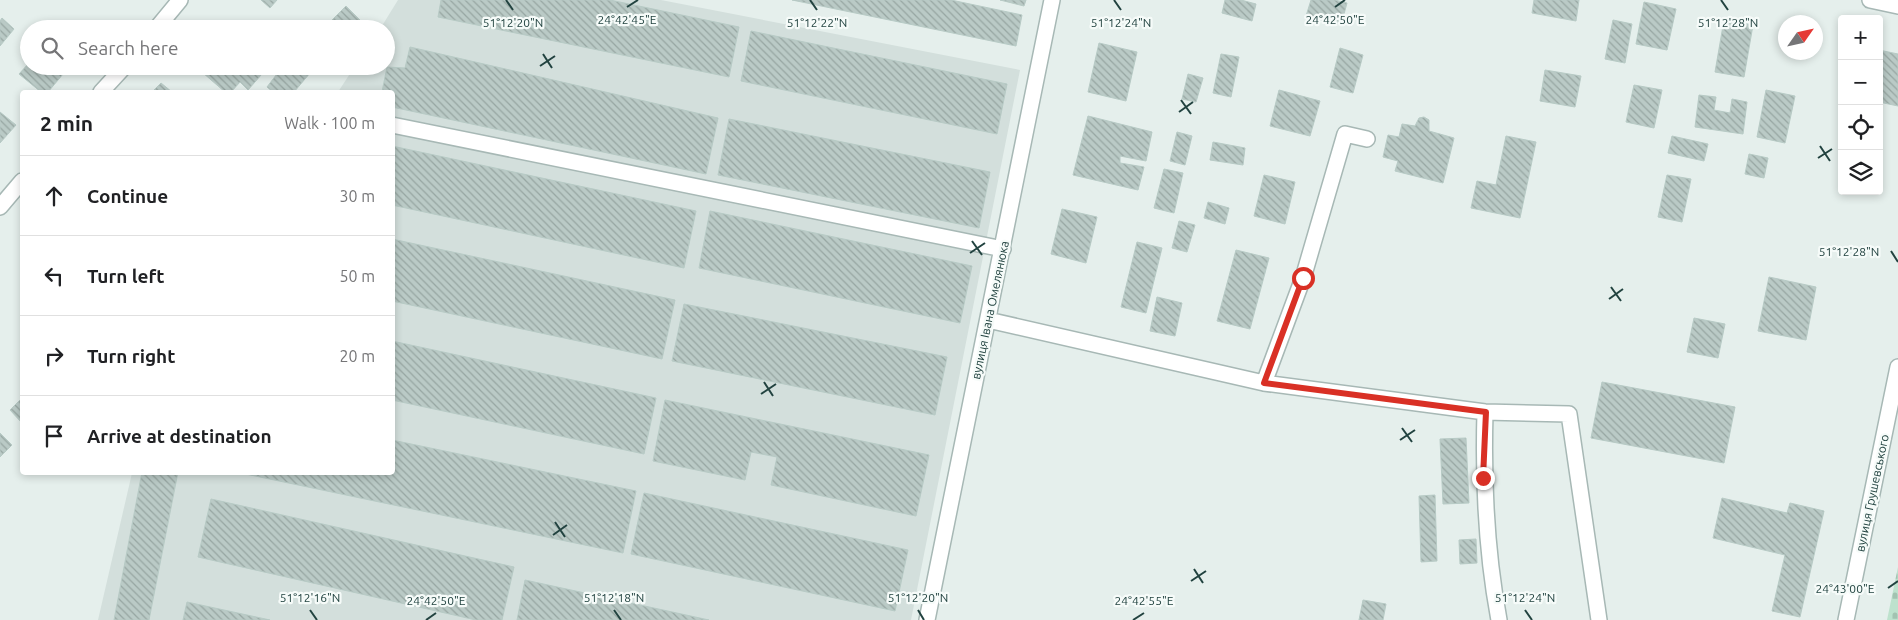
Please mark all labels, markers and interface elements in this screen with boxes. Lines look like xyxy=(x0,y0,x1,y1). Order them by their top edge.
text: 24°42'45"E xyxy=(598,13,657,26)
text: 24°42'50"E xyxy=(1306,13,1365,26)
north arrow xyxy=(1778,15,1823,60)
map controls xyxy=(1838,15,1883,195)
button: + xyxy=(1838,15,1883,60)
text: 51°12'20"N xyxy=(483,16,543,29)
text: 51°12'22"N xyxy=(787,16,847,29)
text: 51°12'24"N xyxy=(1091,16,1151,29)
text: 51°12'28"N xyxy=(1698,16,1758,29)
search box xyxy=(20,20,395,75)
icon: search xyxy=(38,34,66,62)
text: Search here xyxy=(78,37,178,59)
button: − xyxy=(1838,60,1883,105)
button: locate xyxy=(1838,105,1883,150)
text: 2 min xyxy=(40,111,93,135)
text: Walk · 100 m xyxy=(284,114,375,132)
button: layers xyxy=(1838,150,1883,195)
icon: ahead xyxy=(40,182,68,210)
text: Continue xyxy=(87,185,168,207)
text: 30 m xyxy=(339,187,375,205)
street label: вулиця Івана Омелянюка xyxy=(969,240,1011,380)
text: 51°12'28"N xyxy=(1819,245,1879,258)
icon: left xyxy=(40,262,68,290)
text: Turn left xyxy=(87,265,165,287)
text: 50 m xyxy=(339,267,375,285)
route start xyxy=(1292,267,1315,290)
icon: right xyxy=(40,342,68,370)
text: Turn right xyxy=(87,345,175,367)
text: 20 m xyxy=(339,347,375,365)
icon: arrive xyxy=(40,422,68,450)
text: Arrive at destination xyxy=(87,425,272,447)
street label: вулиця Грушевського xyxy=(1853,433,1891,553)
route end xyxy=(1472,467,1495,490)
text: 24°43'00"E xyxy=(1816,582,1875,595)
text: 51°12'16"N xyxy=(280,591,340,604)
text: 51°12'18"N xyxy=(584,591,644,604)
text: 51°12'20"N xyxy=(888,591,948,604)
text: 51°12'24"N xyxy=(1495,591,1555,604)
text: 24°42'50"E xyxy=(407,594,466,607)
text: 24°42'55"E xyxy=(1115,594,1174,607)

